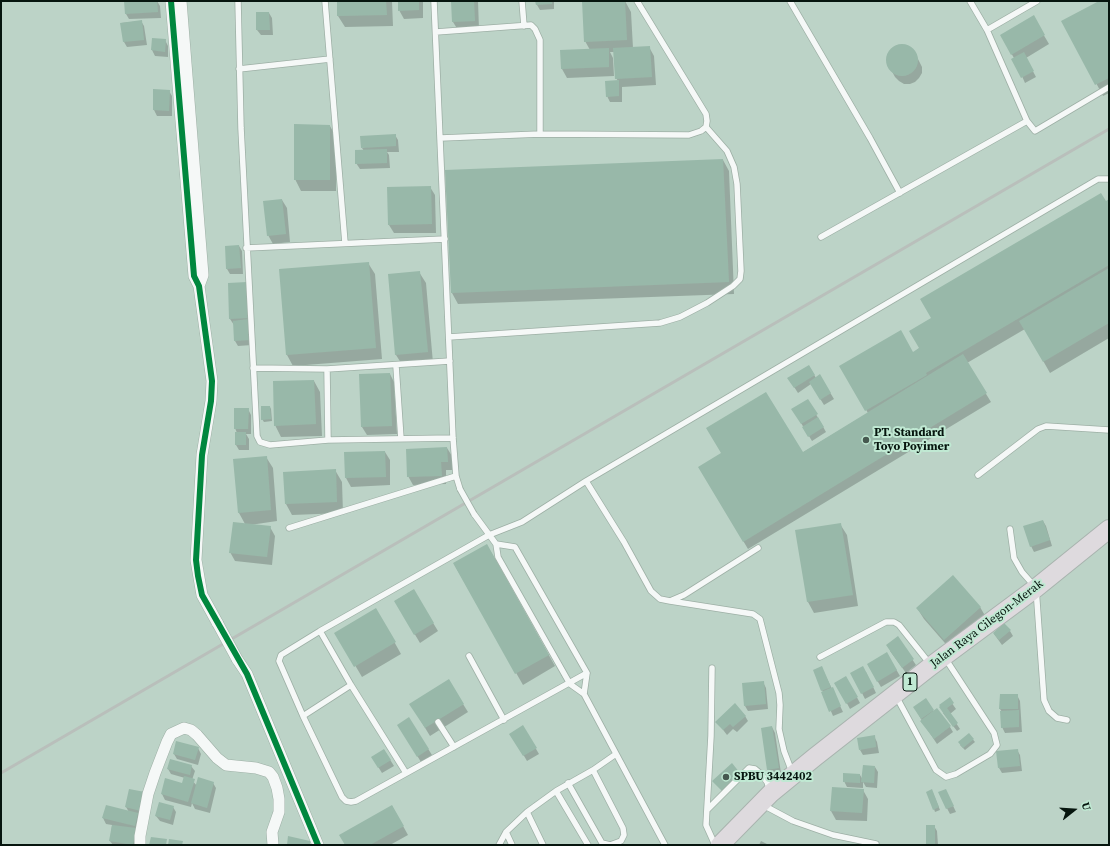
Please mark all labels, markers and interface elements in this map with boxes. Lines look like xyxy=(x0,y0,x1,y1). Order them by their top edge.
place label: PT. Standard Toyo Poyimer xyxy=(874,426,949,454)
marker: PT. Standard Toyo Poyimer xyxy=(861,435,871,445)
street label: Jalan Raya Cilegon-Merak xyxy=(928,577,1046,671)
road number: 1 xyxy=(903,673,917,691)
place label: SPBU 3442402 xyxy=(734,770,812,784)
marker: SPBU 3442402 xyxy=(721,772,731,782)
north arrow xyxy=(1054,790,1094,830)
text: U xyxy=(1078,800,1094,812)

